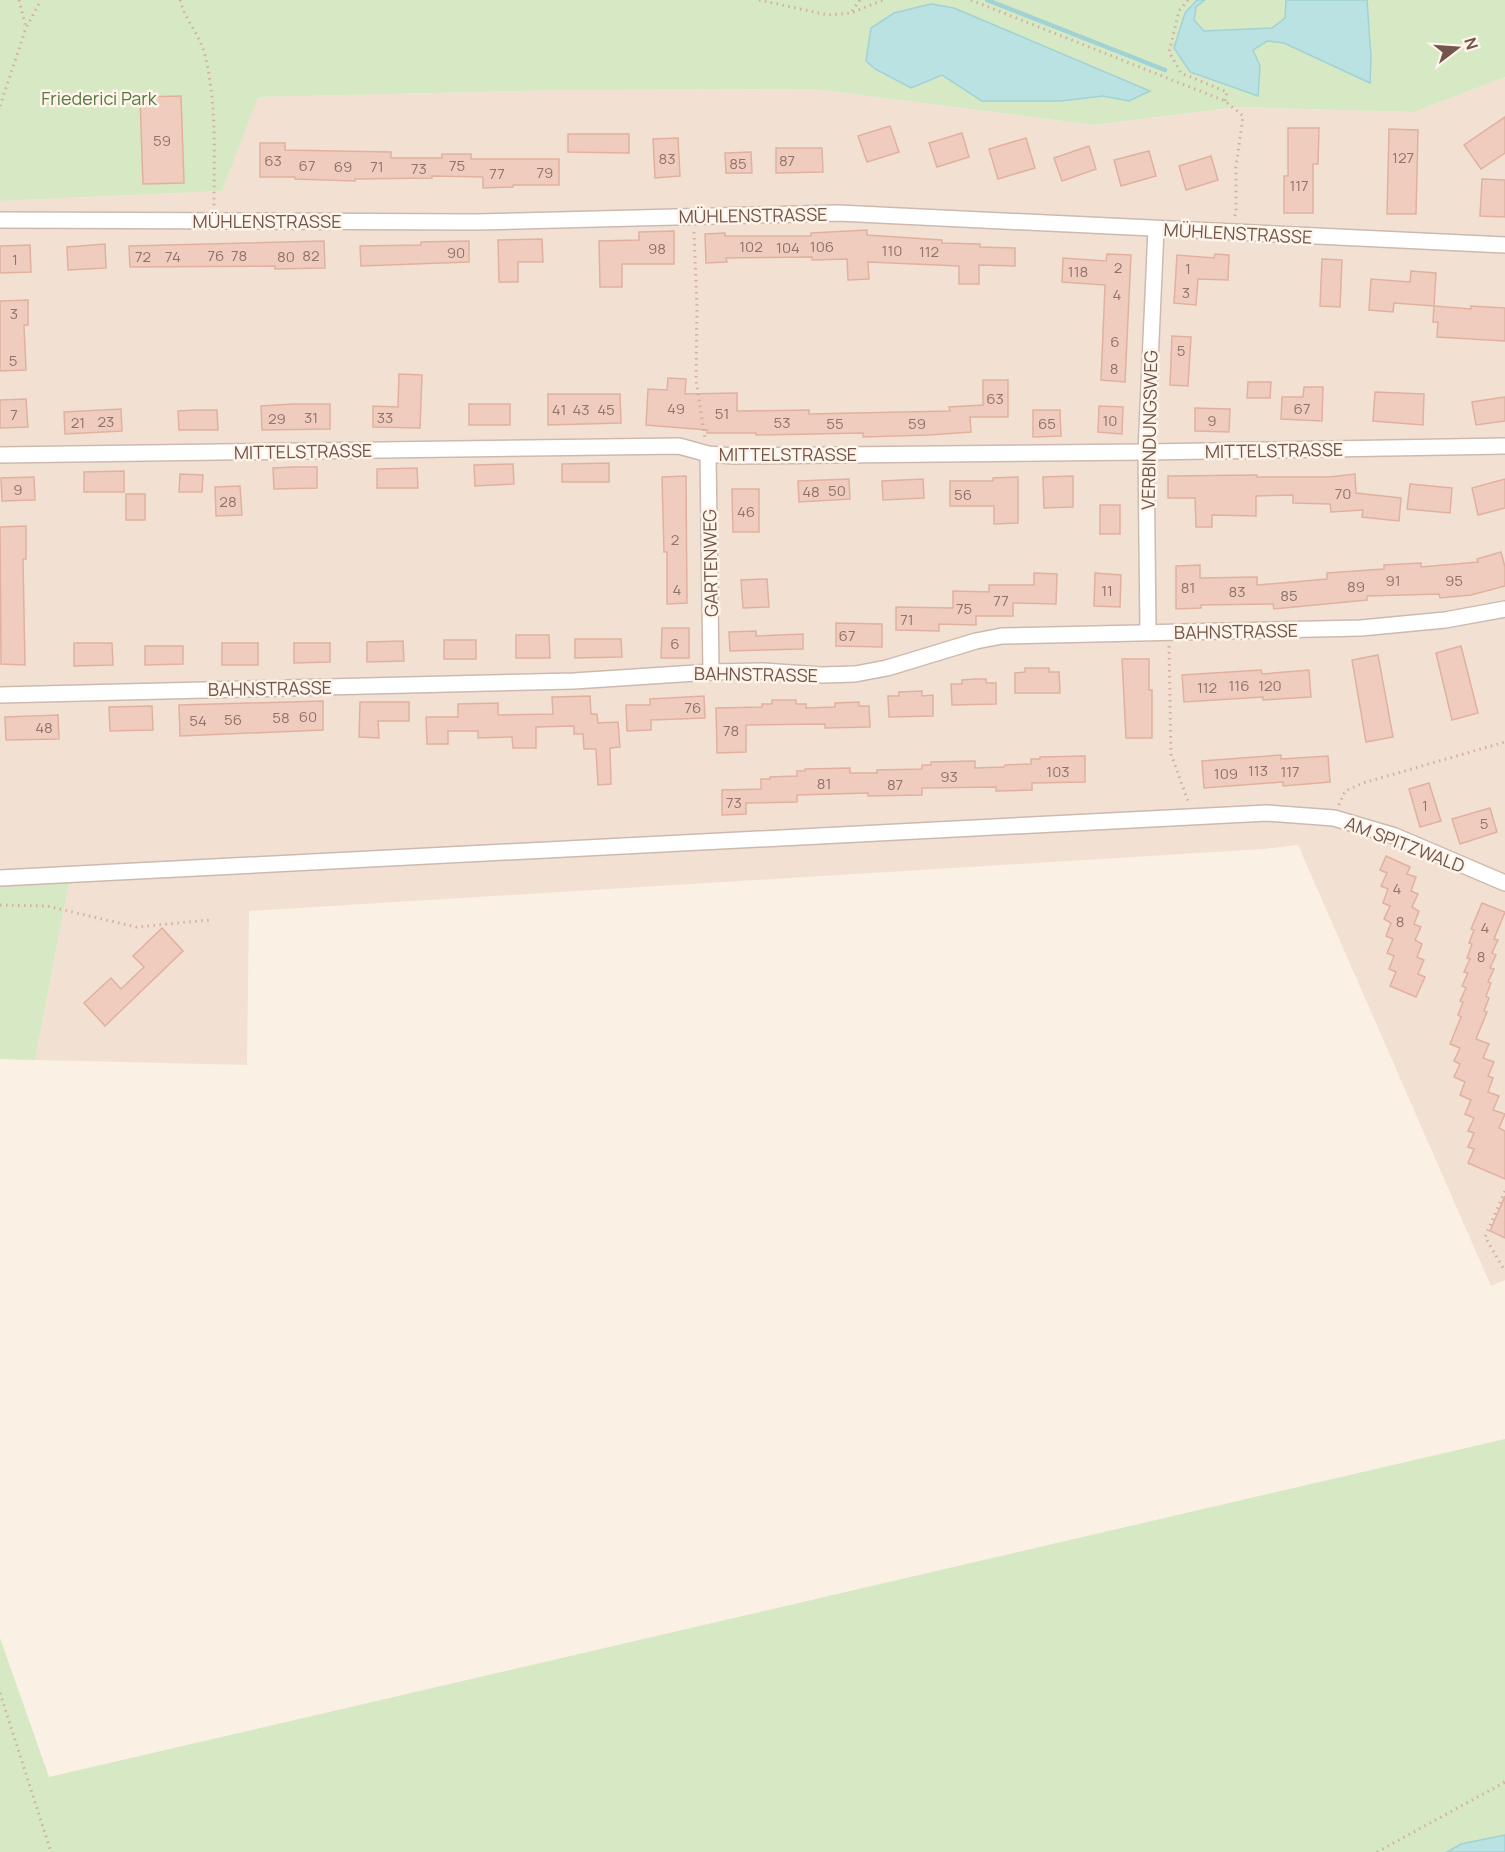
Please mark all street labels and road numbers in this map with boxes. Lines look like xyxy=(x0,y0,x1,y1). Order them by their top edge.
street label: MÜHLENSTRASSE xyxy=(678,202,828,228)
street label: MÜHLENSTRASSE xyxy=(193,209,341,233)
street label: MÜHLENSTRASSE xyxy=(1163,217,1313,249)
street label: VERBINDUNGSWEG xyxy=(1136,350,1162,510)
street label: MITTELSTRASSE xyxy=(1205,437,1343,463)
street label: MITTELSTRASSE xyxy=(234,438,372,464)
street label: MITTELSTRASSE xyxy=(719,442,857,466)
street label: GARTENWEG xyxy=(697,509,723,617)
street label: BAHNSTRASSE xyxy=(1174,618,1298,644)
street label: BAHNSTRASSE xyxy=(694,661,818,687)
street label: BAHNSTRASSE xyxy=(208,675,332,701)
street label: AM SPITZWALD xyxy=(1342,810,1468,878)

